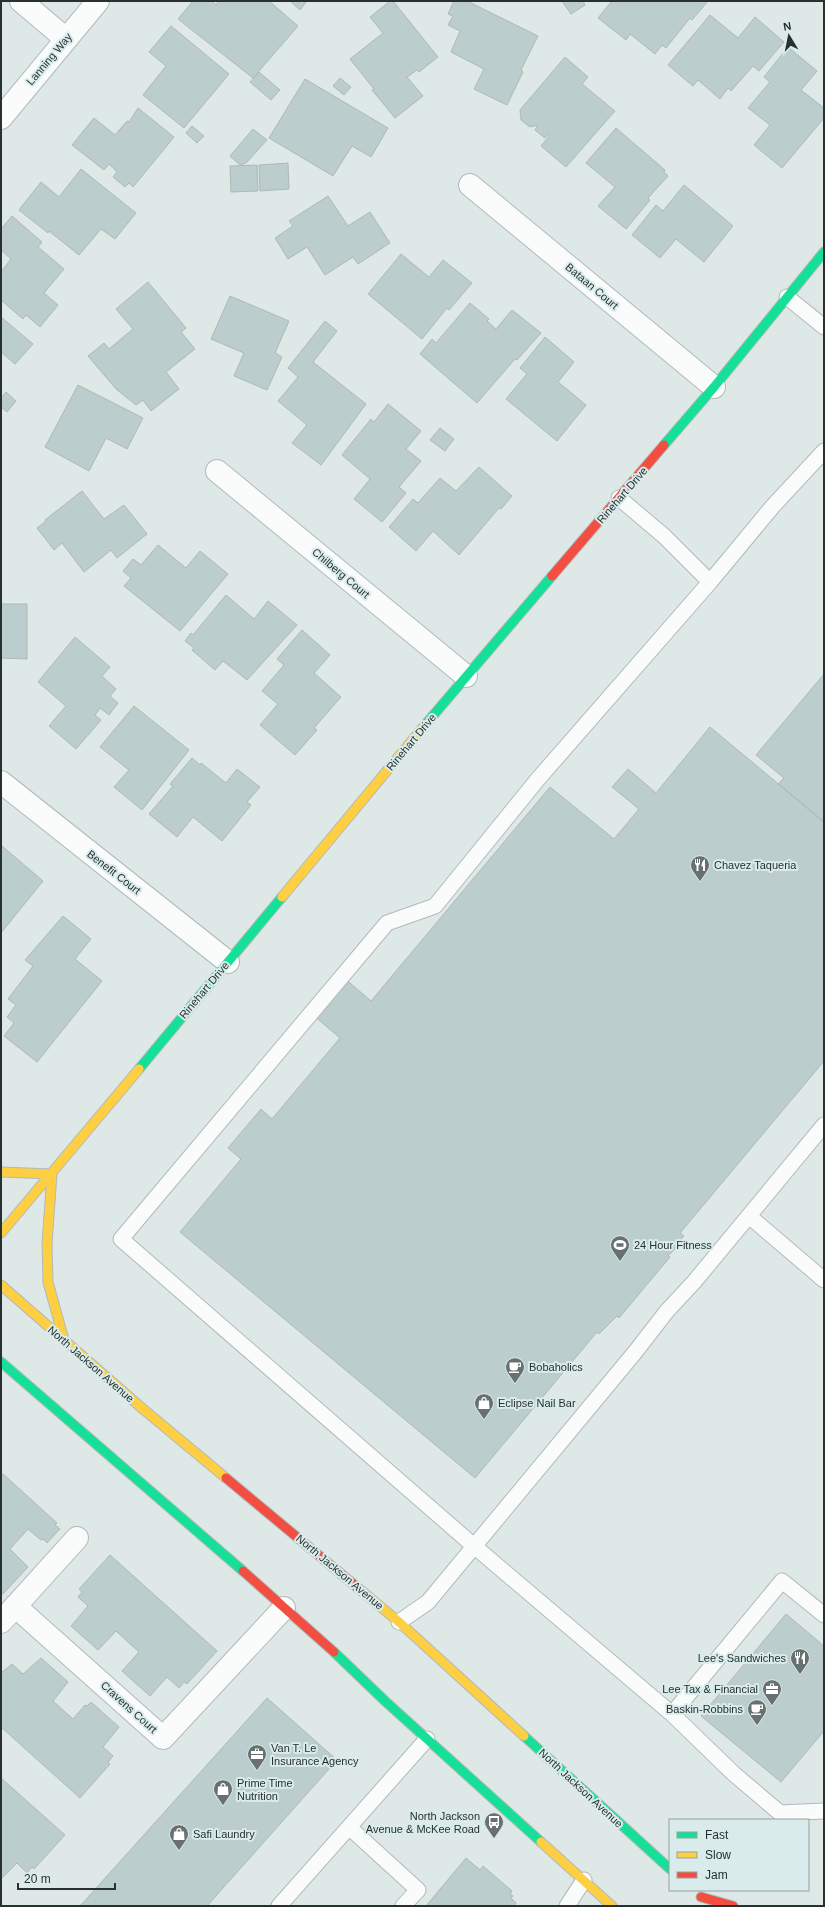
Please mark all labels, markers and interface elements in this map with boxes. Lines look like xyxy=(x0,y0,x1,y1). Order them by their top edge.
north arrow xyxy=(769,16,809,56)
text: N xyxy=(782,20,792,33)
street label: Lanning Way xyxy=(24,30,74,87)
street label: Bataan Court xyxy=(563,261,621,311)
street label: Rinehart Drive xyxy=(594,465,650,525)
street label: Chilberg Court xyxy=(310,546,372,600)
street label: Rinehart Drive xyxy=(384,711,438,773)
street label: Benefit Court xyxy=(85,848,143,896)
restaurant icon: Chavez Taqueria xyxy=(689,854,711,882)
place label: Chavez Taqueria xyxy=(714,859,797,871)
street label: Rinehart Drive xyxy=(177,959,231,1021)
sports icon: 24 Hour Fitness xyxy=(609,1234,631,1262)
place label: 24 Hour Fitness xyxy=(634,1239,712,1251)
street label: North Jackson Avenue xyxy=(46,1323,136,1405)
cafe icon: Bobaholics xyxy=(504,1356,526,1384)
place label: Bobaholics xyxy=(529,1361,583,1373)
shop icon: Eclipse Nail Bar xyxy=(473,1392,495,1420)
place label: Eclipse Nail Bar xyxy=(498,1397,576,1409)
street label: North Jackson Avenue xyxy=(294,1532,386,1612)
restaurant icon: Lee's Sandwiches xyxy=(789,1647,811,1675)
place label: Lee's Sandwiches xyxy=(698,1652,786,1664)
office icon: Lee Tax & Financial xyxy=(761,1678,783,1706)
street label: Cravens Court xyxy=(99,1679,159,1735)
place label: Lee Tax & Financial xyxy=(662,1683,758,1695)
cafe icon: Baskin-Robbins xyxy=(746,1698,768,1726)
place label: Baskin-Robbins xyxy=(666,1703,743,1715)
place label: Van T. Le Insurance Agency xyxy=(271,1742,359,1767)
office icon: Van T. Le Insurance Agency xyxy=(246,1743,268,1771)
street label: North Jackson Avenue xyxy=(537,1746,625,1830)
place label: Prime Time Nutrition xyxy=(237,1777,293,1802)
shop icon: Prime Time Nutrition xyxy=(212,1778,234,1806)
place label: North Jackson Avenue & McKee Road xyxy=(366,1810,480,1835)
bus stop icon: North Jackson Avenue & McKee Road xyxy=(483,1811,505,1839)
legend xyxy=(669,1819,809,1891)
shop icon: Safi Laundry xyxy=(168,1823,190,1851)
place label: Safi Laundry xyxy=(193,1828,255,1840)
text: Fast xyxy=(705,1828,729,1842)
text: Slow xyxy=(705,1848,731,1862)
scale bar xyxy=(18,1865,115,1891)
text: Jam xyxy=(705,1868,728,1882)
text: 20 m xyxy=(24,1872,51,1886)

